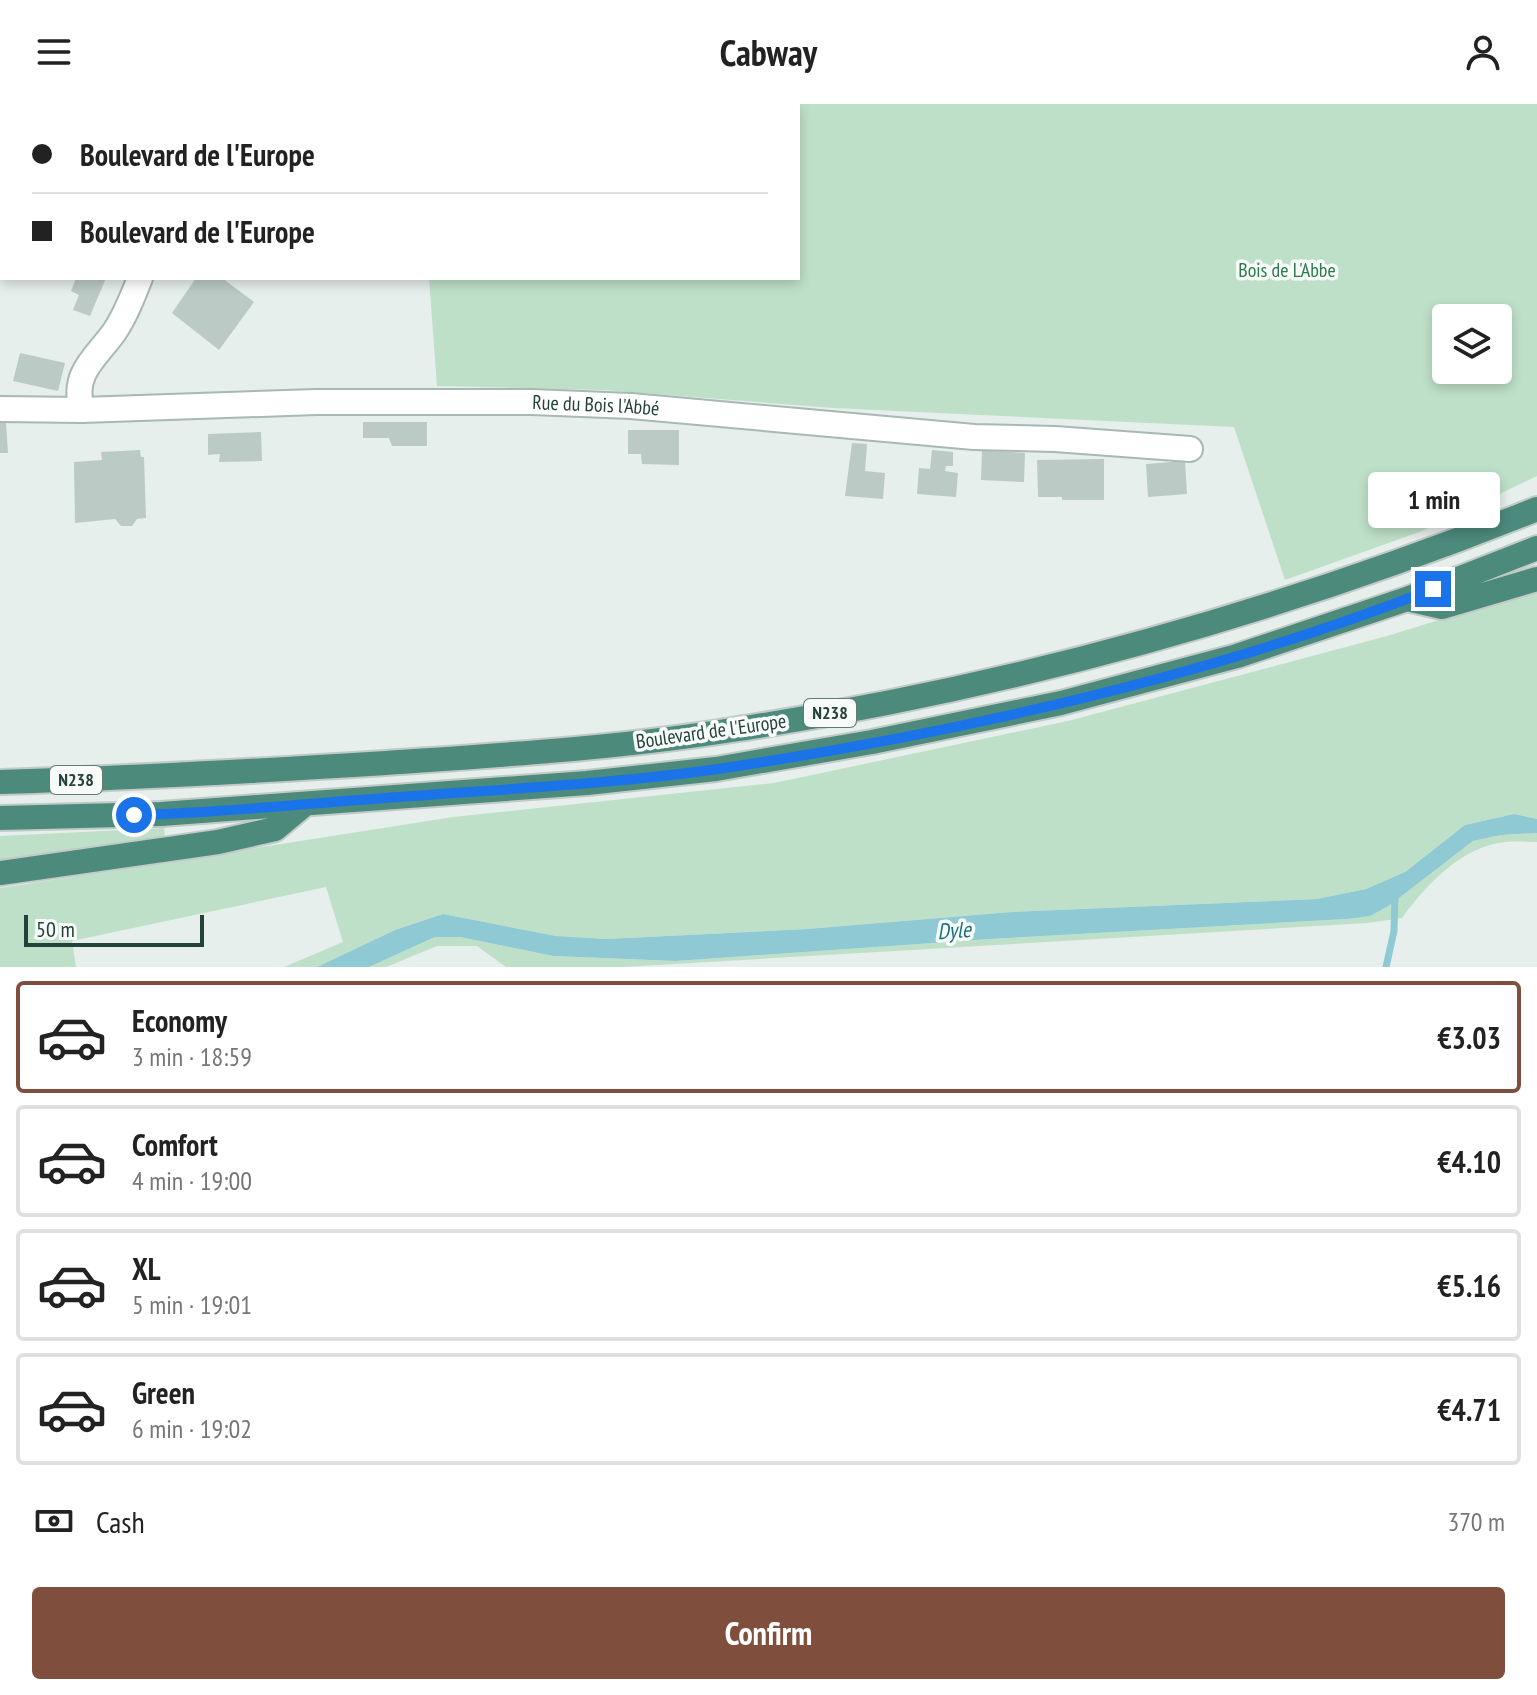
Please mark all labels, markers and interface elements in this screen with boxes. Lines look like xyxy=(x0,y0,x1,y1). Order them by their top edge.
text: Cabway xyxy=(720,29,817,76)
icon: menu xyxy=(32,30,76,74)
icon: person xyxy=(1461,30,1505,74)
text: Boulevard de l'Europe xyxy=(80,135,315,174)
text: Boulevard de l'Europe xyxy=(80,212,315,251)
park label: Bois de L'Abbe xyxy=(1238,257,1336,283)
map controls xyxy=(1432,304,1512,384)
button: layers xyxy=(1432,304,1512,384)
street label: Rue du Bois l'Abbé xyxy=(532,389,660,422)
callout: 1 min xyxy=(1367,473,1499,529)
text: 1 min xyxy=(1408,483,1460,516)
route end xyxy=(1415,571,1451,607)
road number: N238 xyxy=(804,699,856,727)
street label: Boulevard de l'Europe xyxy=(634,708,788,754)
road number: N238 xyxy=(50,766,102,794)
route start xyxy=(116,797,152,833)
scale bar xyxy=(24,911,204,947)
text: 50 m xyxy=(36,915,75,943)
water label: Dyle xyxy=(936,915,974,945)
icon: car xyxy=(36,1001,108,1073)
text: Economy xyxy=(132,1001,227,1040)
text: €3.03 xyxy=(1437,1018,1501,1057)
text: 3 min · 18:59 xyxy=(132,1040,252,1073)
icon: car xyxy=(36,1125,108,1197)
text: Comfort xyxy=(132,1125,218,1164)
text: €4.10 xyxy=(1437,1142,1501,1181)
text: 4 min · 19:00 xyxy=(132,1164,252,1197)
icon: car xyxy=(36,1249,108,1321)
text: XL xyxy=(132,1249,161,1288)
text: €5.16 xyxy=(1437,1266,1501,1305)
text: 5 min · 19:01 xyxy=(132,1288,252,1321)
icon: car xyxy=(36,1373,108,1445)
text: Green xyxy=(132,1373,195,1412)
text: €4.71 xyxy=(1437,1390,1501,1429)
text: 6 min · 19:02 xyxy=(132,1412,252,1445)
icon: cash xyxy=(32,1499,76,1543)
text: Cash xyxy=(96,1502,145,1541)
text: 370 m xyxy=(1447,1505,1505,1538)
button: Confirm xyxy=(32,1587,1505,1679)

